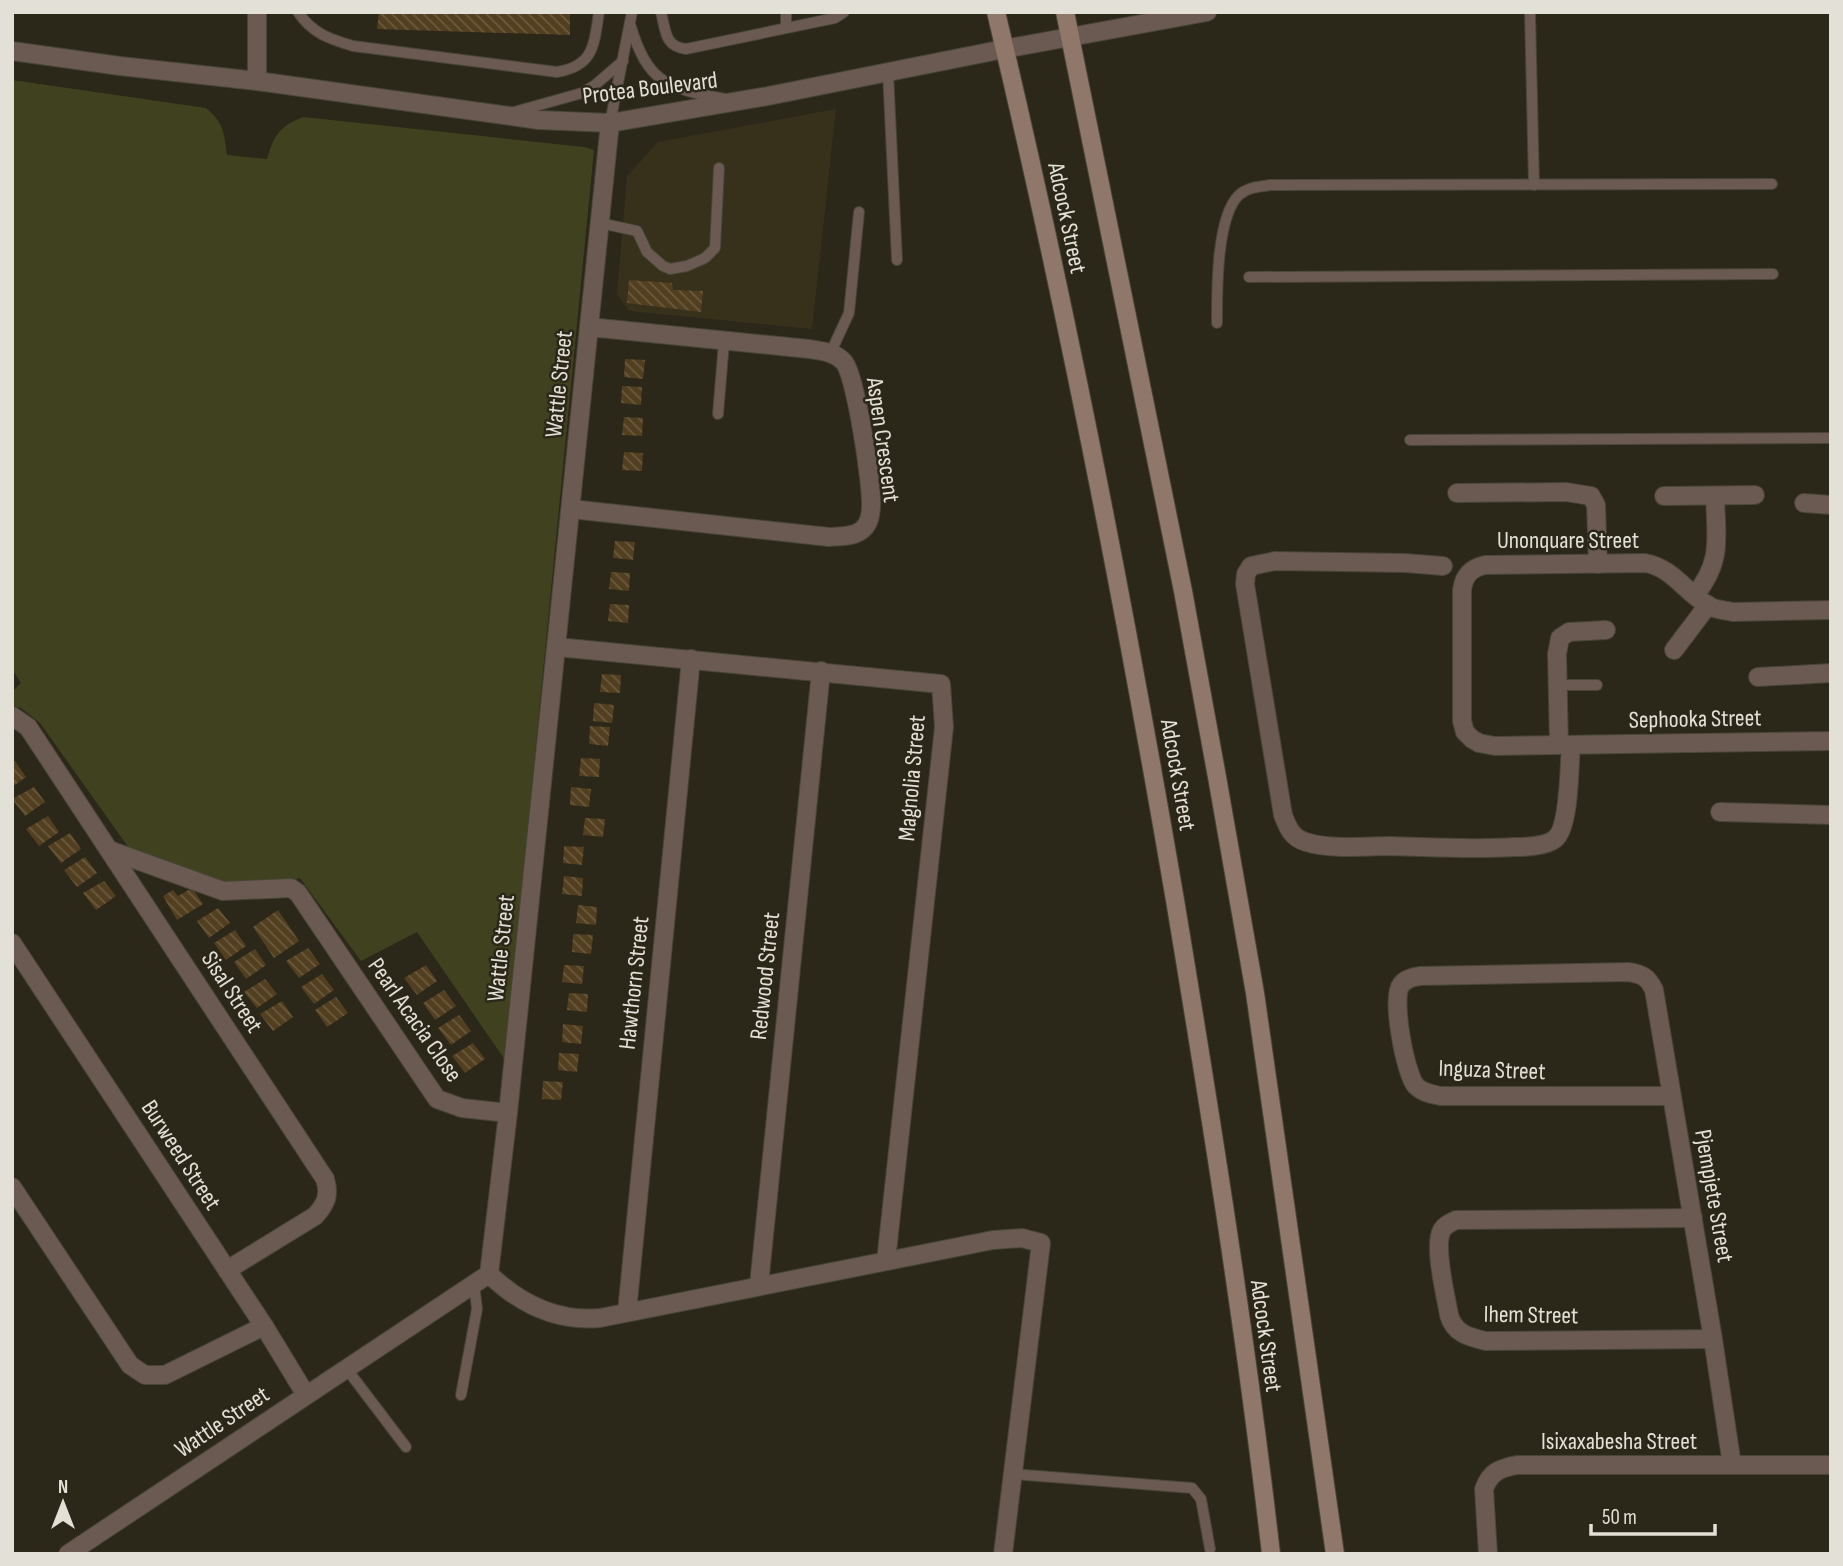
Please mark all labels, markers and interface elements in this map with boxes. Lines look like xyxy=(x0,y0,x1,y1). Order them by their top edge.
street label: Protea Boulevard xyxy=(581,65,719,111)
street label: Adcock Street xyxy=(1041,159,1093,276)
street label: Wattle Street xyxy=(539,329,579,439)
street label: Aspen Crescent xyxy=(860,375,906,504)
street label: Unonquare Street xyxy=(1497,526,1639,555)
street label: Sephooka Street xyxy=(1628,703,1762,735)
street label: Magnolia Street xyxy=(892,714,932,842)
street label: Adcock Street xyxy=(1154,716,1202,833)
street label: Wattle Street xyxy=(481,893,521,1003)
street label: Redwood Street xyxy=(744,911,786,1041)
street label: Hawthorn Street xyxy=(613,915,655,1051)
street label: Sisal Street xyxy=(195,946,269,1038)
street label: Pearl Acacia Close xyxy=(362,952,468,1088)
street label: Inguza Street xyxy=(1438,1054,1546,1086)
street label: Burweed Street xyxy=(135,1095,227,1215)
street label: Pjempjete Street xyxy=(1688,1127,1740,1265)
street label: Adcock Street xyxy=(1244,1277,1288,1394)
street label: Ihem Street xyxy=(1483,1300,1579,1330)
street label: Wattle Street xyxy=(169,1380,275,1464)
street label: Isixaxabesha Street xyxy=(1541,1427,1697,1456)
north arrow xyxy=(28,1468,98,1538)
text: N xyxy=(58,1476,68,1499)
scale bar xyxy=(1591,1492,1715,1536)
text: 50 m xyxy=(1602,1505,1637,1530)

